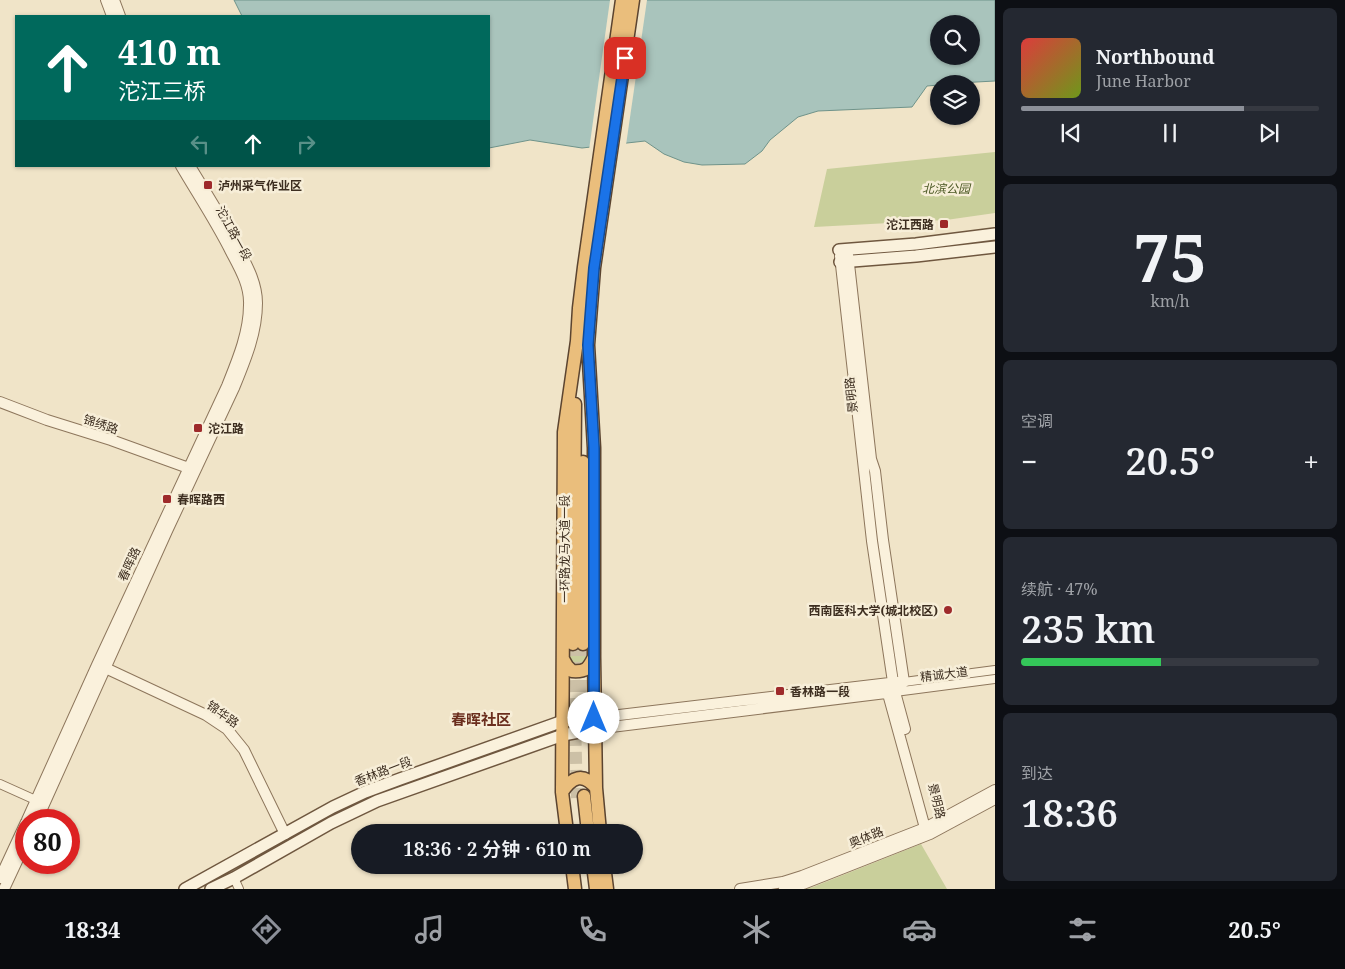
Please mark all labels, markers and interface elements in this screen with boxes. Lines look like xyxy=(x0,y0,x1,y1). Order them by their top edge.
map controls xyxy=(930,15,980,125)
button: search xyxy=(930,15,980,65)
text: 410 m xyxy=(118,28,221,75)
icon: ahead xyxy=(35,35,100,100)
pin xyxy=(604,37,646,79)
icon: arrive xyxy=(611,44,639,72)
text: Northbound xyxy=(1096,44,1215,70)
text: June Harbor xyxy=(1096,70,1191,92)
text: 沱江三桥 xyxy=(118,75,206,105)
button: layers xyxy=(930,75,980,125)
icon: previous xyxy=(1057,119,1085,147)
icon: pause xyxy=(1156,119,1184,147)
icon: next xyxy=(1255,119,1283,147)
icon: left xyxy=(186,130,214,158)
icon: ahead xyxy=(239,130,267,158)
icon: right xyxy=(292,130,320,158)
place label: 泸州采气作业区 xyxy=(218,177,302,194)
marker: 泸州采气作业区 xyxy=(202,179,214,191)
park label: 北滨公园 xyxy=(922,180,972,197)
street label: 沱江路一段 xyxy=(212,203,256,263)
text: 75 xyxy=(1133,213,1207,301)
place label: 沱江西路 xyxy=(886,216,934,233)
marker: 沱江西路 xyxy=(938,218,950,230)
text: km/h xyxy=(1150,290,1190,312)
street label: 景明路 xyxy=(841,376,861,414)
street label: 锦绣路 xyxy=(81,410,121,438)
text: 空调 xyxy=(1021,410,1053,432)
place label: 沱江路 xyxy=(208,420,244,437)
marker: 沱江路 xyxy=(192,422,204,434)
text: 20.5° xyxy=(1125,434,1215,486)
text: − xyxy=(1021,442,1037,480)
text: + xyxy=(1303,442,1319,480)
place label: 春晖路西 xyxy=(177,491,225,508)
marker: 春晖路西 xyxy=(161,493,173,505)
street label: 一环路龙马大道一段 xyxy=(556,495,573,603)
street label: 春晖路 xyxy=(114,544,144,584)
text: 续航 · 47% xyxy=(1021,578,1098,600)
place label: 西南医科大学(城北校区) xyxy=(808,602,938,619)
text: 235 km xyxy=(1021,602,1155,654)
marker: 西南医科大学(城北校区) xyxy=(942,604,954,616)
street label: 精诚大道 xyxy=(919,663,969,685)
place label: 香林路一段 xyxy=(790,683,850,700)
marker: 香林路一段 xyxy=(774,685,786,697)
position arrow xyxy=(567,691,619,743)
street label: 锦华路 xyxy=(203,697,243,731)
district label: 春晖社区 xyxy=(451,709,511,729)
street label: 香林路一段 xyxy=(352,752,414,790)
text: 到达 xyxy=(1021,762,1053,784)
street label: 景明路 xyxy=(924,781,950,821)
text: 18:36 xyxy=(1021,786,1118,838)
speed limit sign: 80 xyxy=(15,809,80,874)
street label: 奥体路 xyxy=(846,822,886,852)
text: 18:36 · 2 分钟 · 610 m xyxy=(403,836,591,862)
icon: directions xyxy=(249,912,284,947)
icon: music xyxy=(412,912,447,947)
icon: phone xyxy=(575,912,610,947)
icon: climate xyxy=(739,912,774,947)
icon: car xyxy=(902,912,937,947)
icon: filters xyxy=(1065,912,1100,947)
text: 18:34 xyxy=(64,914,121,944)
text: 20.5° xyxy=(1228,914,1281,944)

